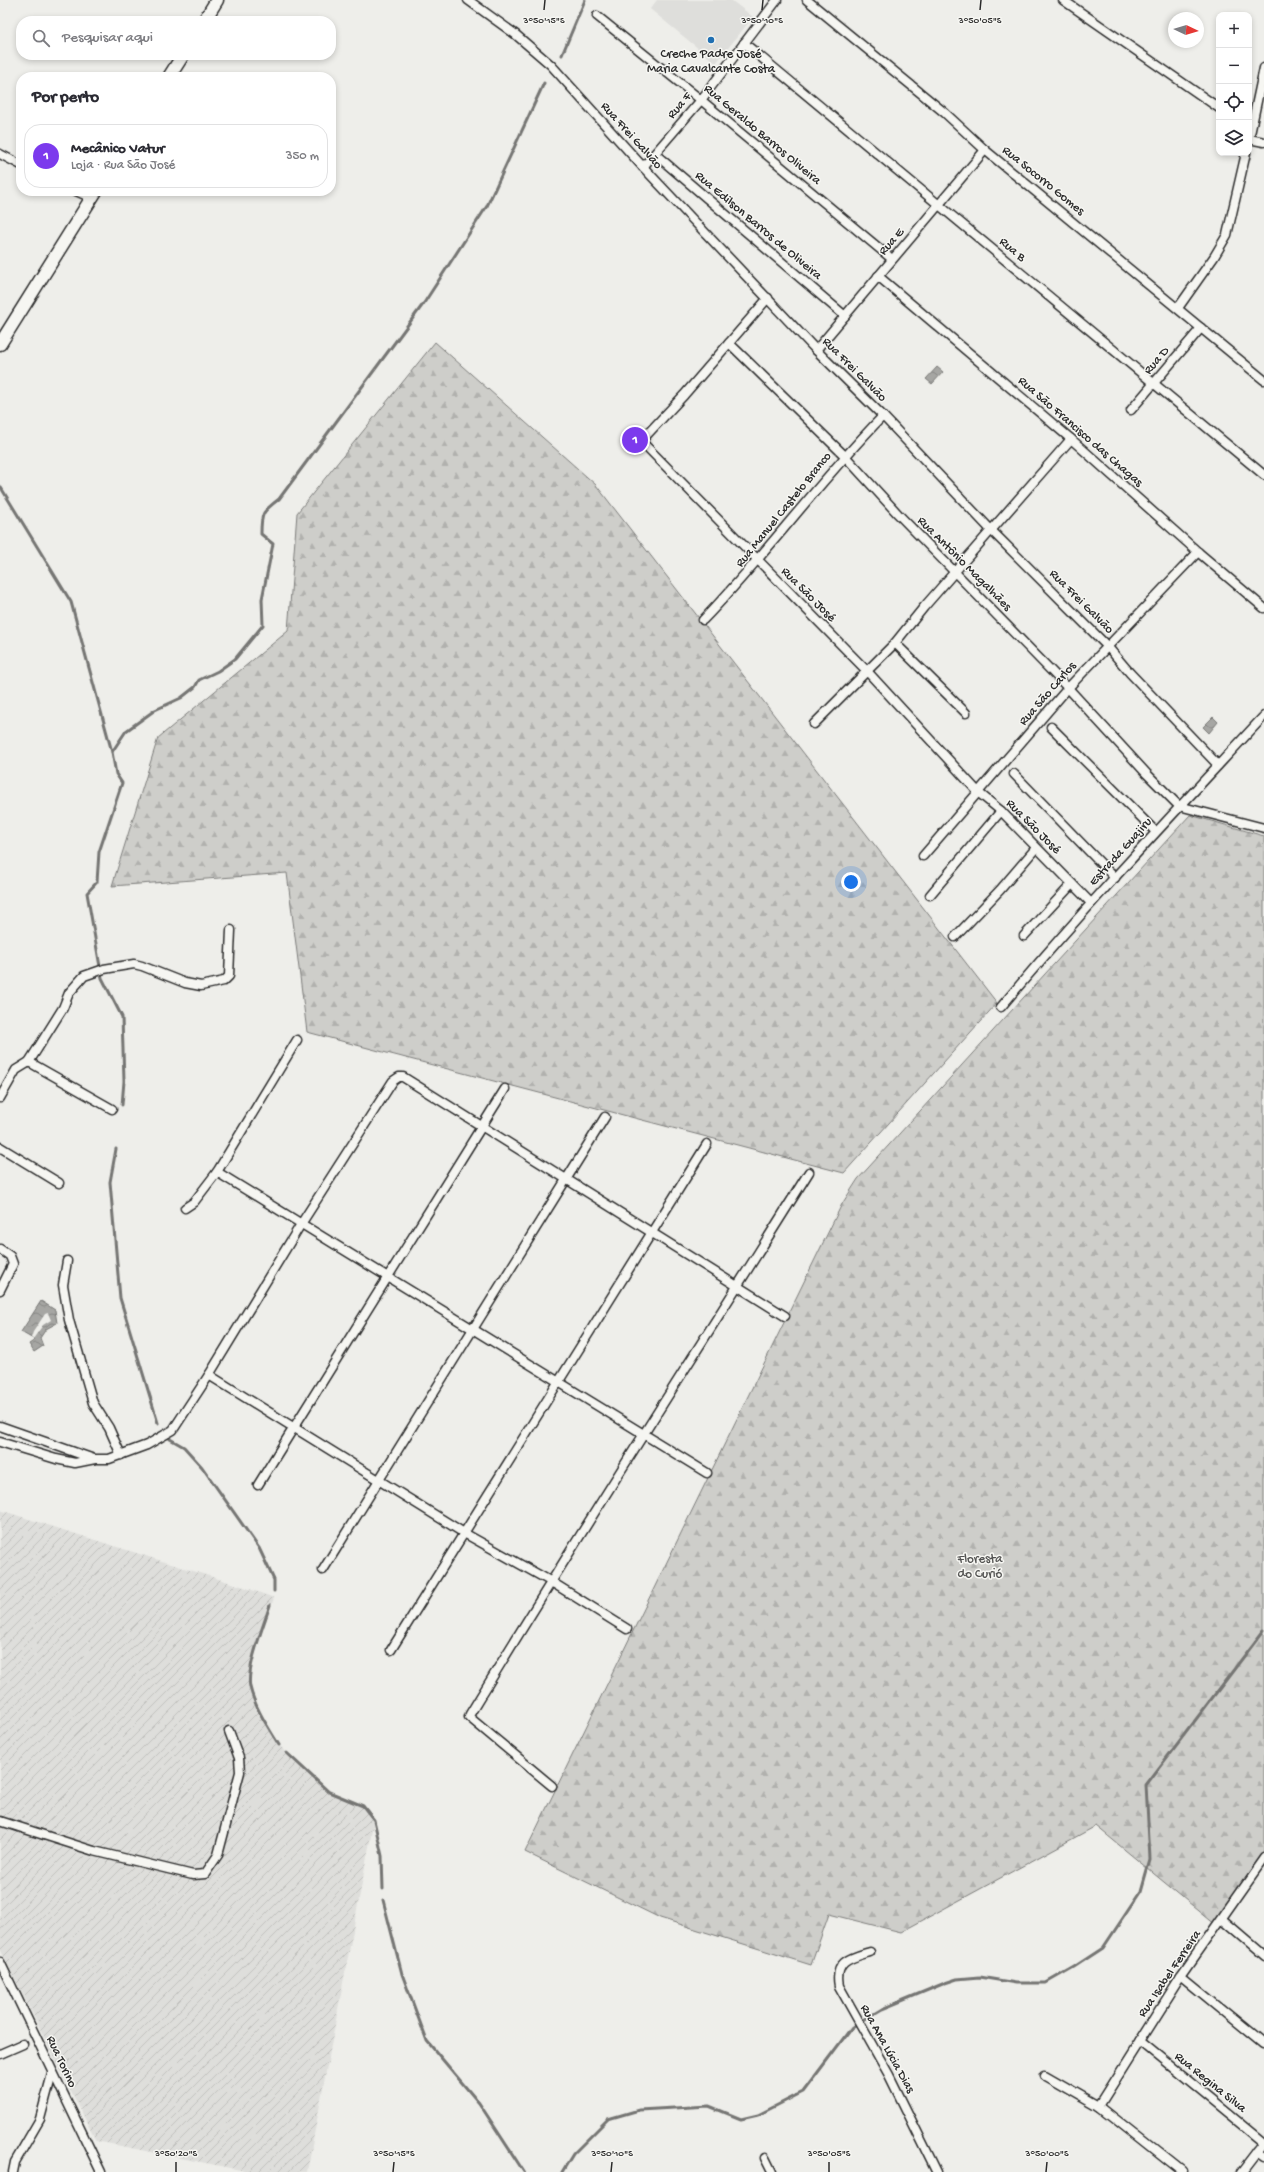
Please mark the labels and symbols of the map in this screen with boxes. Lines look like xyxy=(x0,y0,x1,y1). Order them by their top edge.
north arrow xyxy=(1168,12,1204,48)
text: 3°50'15"S xyxy=(522,15,565,27)
text: 3°50'10"S xyxy=(740,15,783,27)
text: 3°50'05"S xyxy=(958,15,1002,27)
marker: Creche Padre José Maria Cavalcante Costa xyxy=(706,35,716,45)
place label: Creche Padre José Maria Cavalcante Costa xyxy=(647,47,776,77)
street label: Rua Geraldo Barros Oliveira xyxy=(700,82,824,189)
street label: Rua F xyxy=(665,89,696,122)
street label: Rua Frei Galvão xyxy=(597,99,665,173)
street label: Rua Socorro Gomes xyxy=(999,143,1088,220)
street label: Rua Edilson Barros de Oliveira xyxy=(691,168,825,284)
street label: Rua E xyxy=(876,225,909,259)
street label: Rua B xyxy=(996,235,1029,266)
street label: Rua Frei Galvão xyxy=(819,335,890,406)
street label: Rua D xyxy=(1141,344,1173,378)
street label: Rua São Francisco das Chagas xyxy=(1014,374,1146,491)
pin: 1 xyxy=(622,425,648,455)
street label: Rua Manuel Castelo Branco xyxy=(733,449,835,571)
street label: Rua Antônio Magalhães xyxy=(914,514,1015,615)
street label: Rua São José xyxy=(777,564,839,626)
street label: Rua Frei Galvão xyxy=(1046,567,1117,638)
street label: Rua São Carlos xyxy=(1016,658,1081,729)
street label: Rua São José xyxy=(1002,796,1064,858)
street label: Estrada Guajiru xyxy=(1086,815,1156,889)
your location xyxy=(841,872,861,892)
park label: Floresta do Curió xyxy=(957,1552,1003,1582)
street label: Rua Isabel Ferreira xyxy=(1135,1927,1205,2020)
street label: Rua Ana Lúcia Dias xyxy=(856,2002,918,2097)
street label: Rua Torino xyxy=(43,2034,80,2090)
street label: Rua Regina Silva xyxy=(1171,2049,1250,2117)
text: 3°50'20"S xyxy=(154,2148,198,2160)
text: 3°50'15"S xyxy=(372,2148,415,2160)
text: 3°50'10"S xyxy=(590,2148,633,2160)
text: 3°50'05"S xyxy=(807,2148,851,2160)
text: 3°50'00"S xyxy=(1024,2148,1069,2160)

